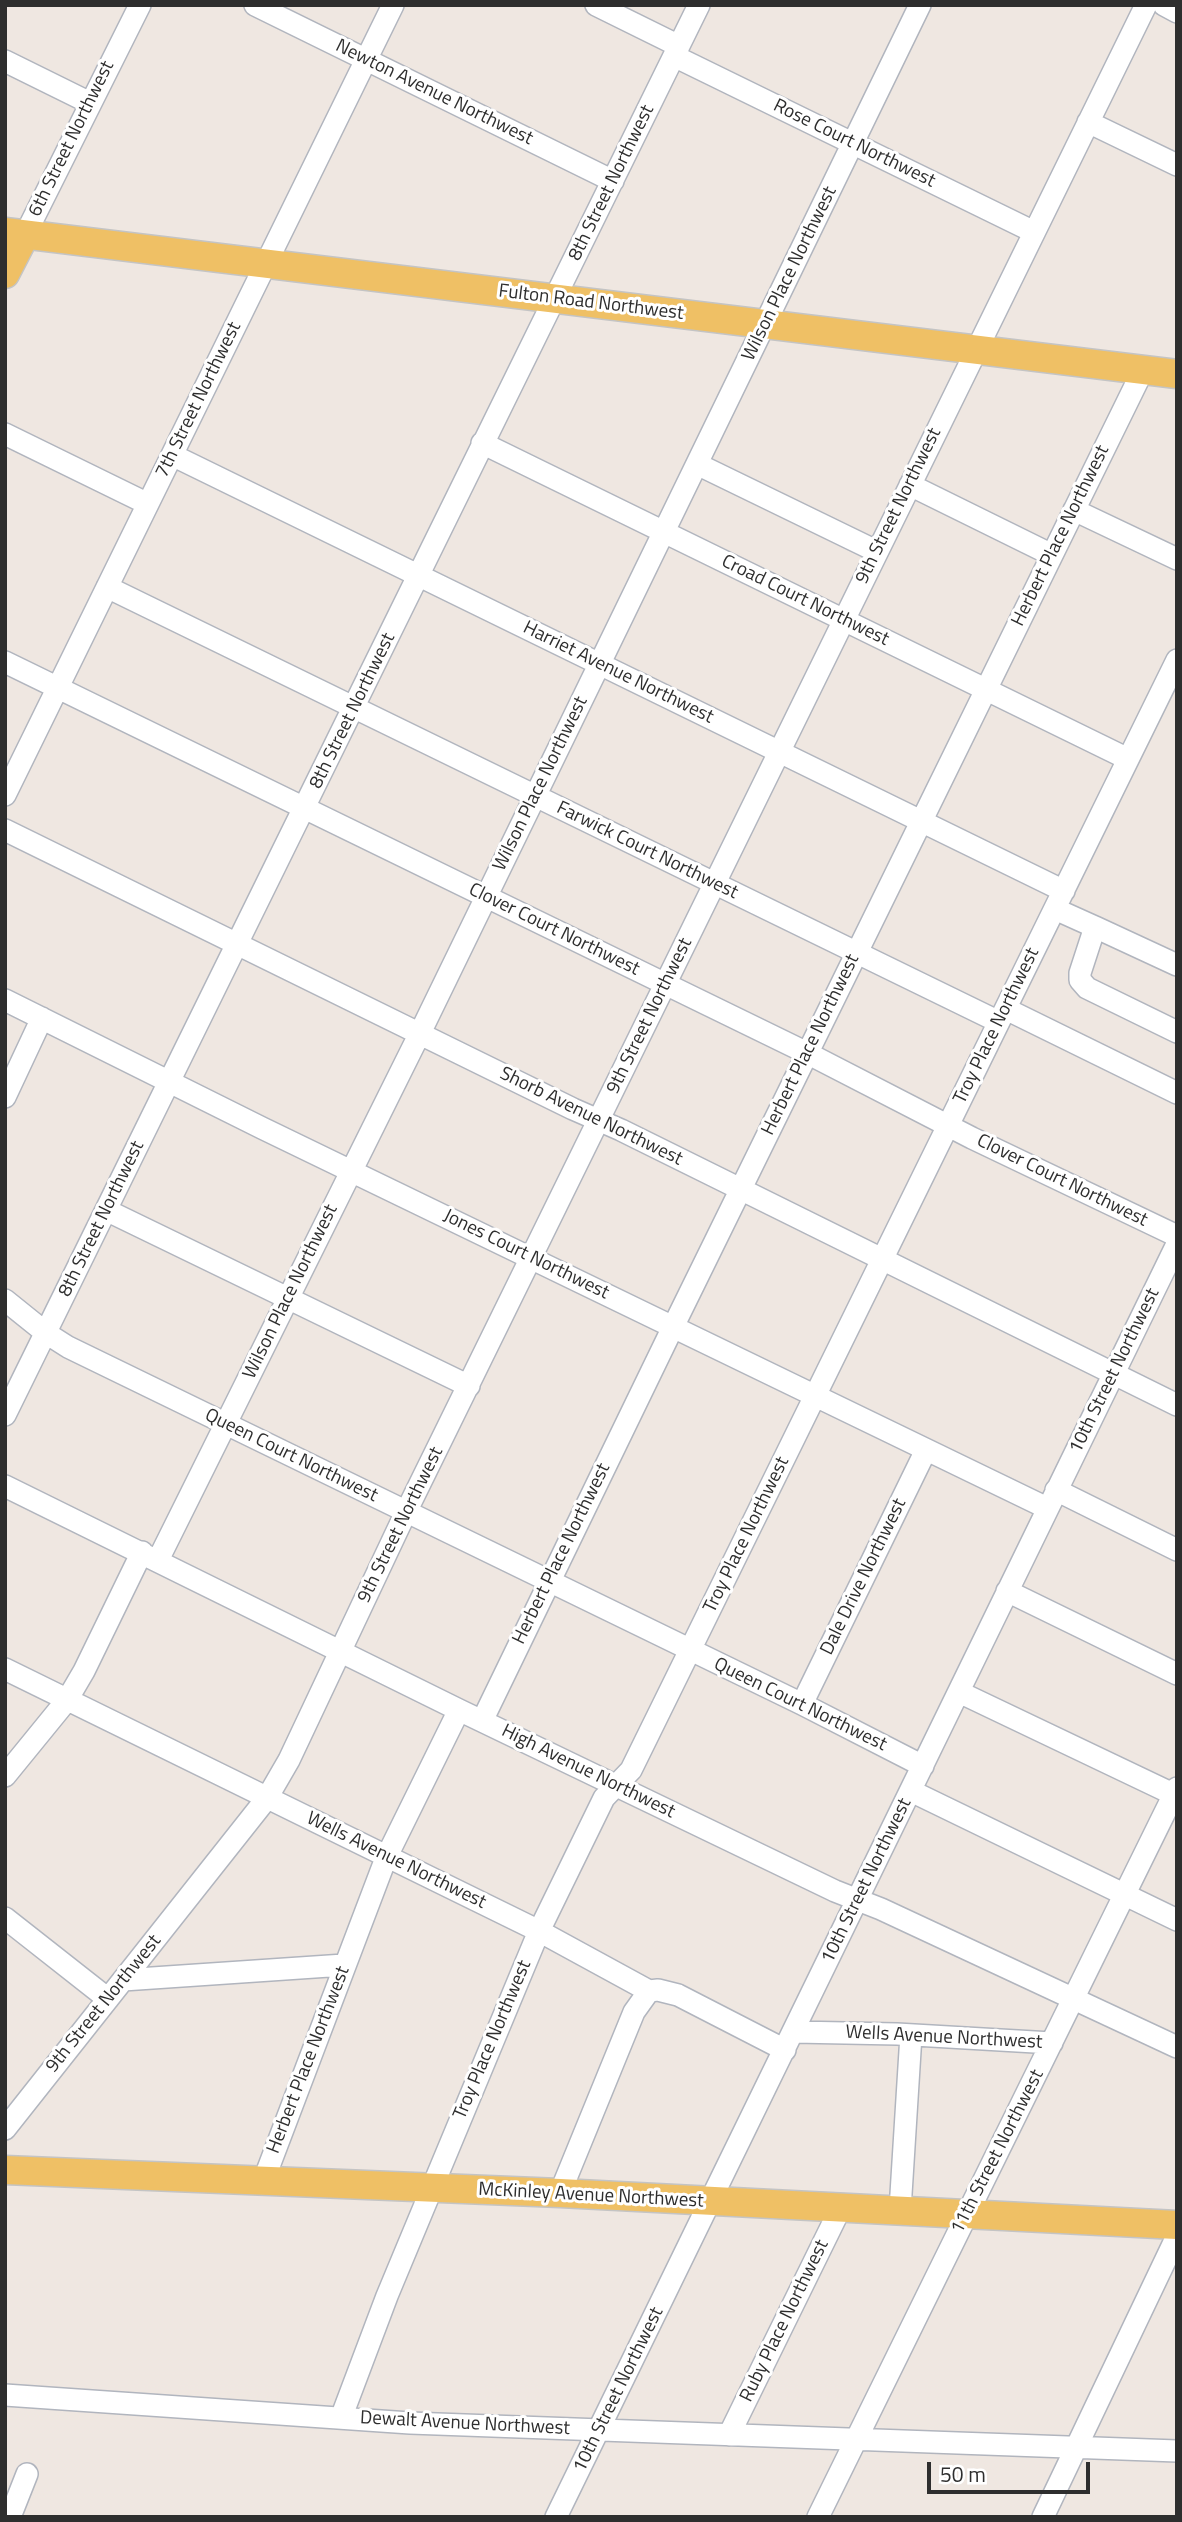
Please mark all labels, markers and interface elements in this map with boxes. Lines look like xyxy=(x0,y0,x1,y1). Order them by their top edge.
street label: Newton Avenue Northwest xyxy=(331,35,537,151)
street label: 6th Street Northwest xyxy=(24,57,120,221)
street label: Rose Court Northwest xyxy=(769,95,939,193)
street label: 8th Street Northwest xyxy=(564,101,660,265)
street label: Wilson Place Northwest xyxy=(738,183,842,365)
street label: Fulton Road Northwest xyxy=(497,280,685,326)
street label: 7th Street Northwest xyxy=(151,318,247,482)
street label: 9th Street Northwest xyxy=(851,424,947,588)
street label: Herbert Place Northwest xyxy=(1007,442,1115,630)
street label: Croad Court Northwest xyxy=(717,550,893,652)
street label: Harriet Avenue Northwest xyxy=(519,617,717,729)
street label: 8th Street Northwest xyxy=(305,629,401,793)
street label: Wilson Place Northwest xyxy=(489,693,593,875)
street label: Farwick Court Northwest xyxy=(553,797,741,905)
street label: Clover Court Northwest xyxy=(465,879,643,981)
street label: 9th Street Northwest xyxy=(602,934,698,1098)
street label: Troy Place Northwest xyxy=(949,944,1045,1108)
street label: Herbert Place Northwest xyxy=(757,951,865,1139)
street label: Shorb Avenue Northwest xyxy=(496,1063,686,1171)
street label: Clover Court Northwest xyxy=(973,1130,1151,1232)
street label: 8th Street Northwest xyxy=(54,1137,150,1301)
street label: Wilson Place Northwest xyxy=(239,1201,343,1383)
street label: Jones Court Northwest xyxy=(439,1205,613,1305)
street label: 10th Street Northwest xyxy=(1065,1285,1165,1457)
street label: Queen Court Northwest xyxy=(201,1404,381,1508)
street label: 9th Street Northwest xyxy=(353,1443,449,1607)
street label: Troy Place Northwest xyxy=(699,1453,795,1617)
street label: Herbert Place Northwest xyxy=(508,1460,616,1648)
street label: Dale Drive Northwest xyxy=(816,1495,912,1659)
street label: Queen Court Northwest xyxy=(710,1653,890,1757)
street label: High Avenue Northwest xyxy=(497,1720,679,1824)
street label: 10th Street Northwest xyxy=(817,1795,917,1967)
street label: Wells Avenue Northwest xyxy=(302,1808,490,1914)
street label: 9th Street Northwest xyxy=(42,1931,166,2077)
street label: Troy Place Northwest xyxy=(449,1957,537,2123)
street label: Herbert Place Northwest xyxy=(263,1963,355,2157)
street label: Wells Avenue Northwest xyxy=(845,2021,1043,2055)
street label: 11th Street Northwest xyxy=(947,2066,1049,2238)
street label: McKinley Avenue Northwest xyxy=(478,2179,704,2213)
street label: Ruby Place Northwest xyxy=(736,2236,834,2406)
street label: 10th Street Northwest xyxy=(569,2304,669,2476)
street label: Dewalt Avenue Northwest xyxy=(359,2407,571,2441)
scale bar xyxy=(930,2448,1093,2492)
text: 50 m xyxy=(940,2458,986,2490)

